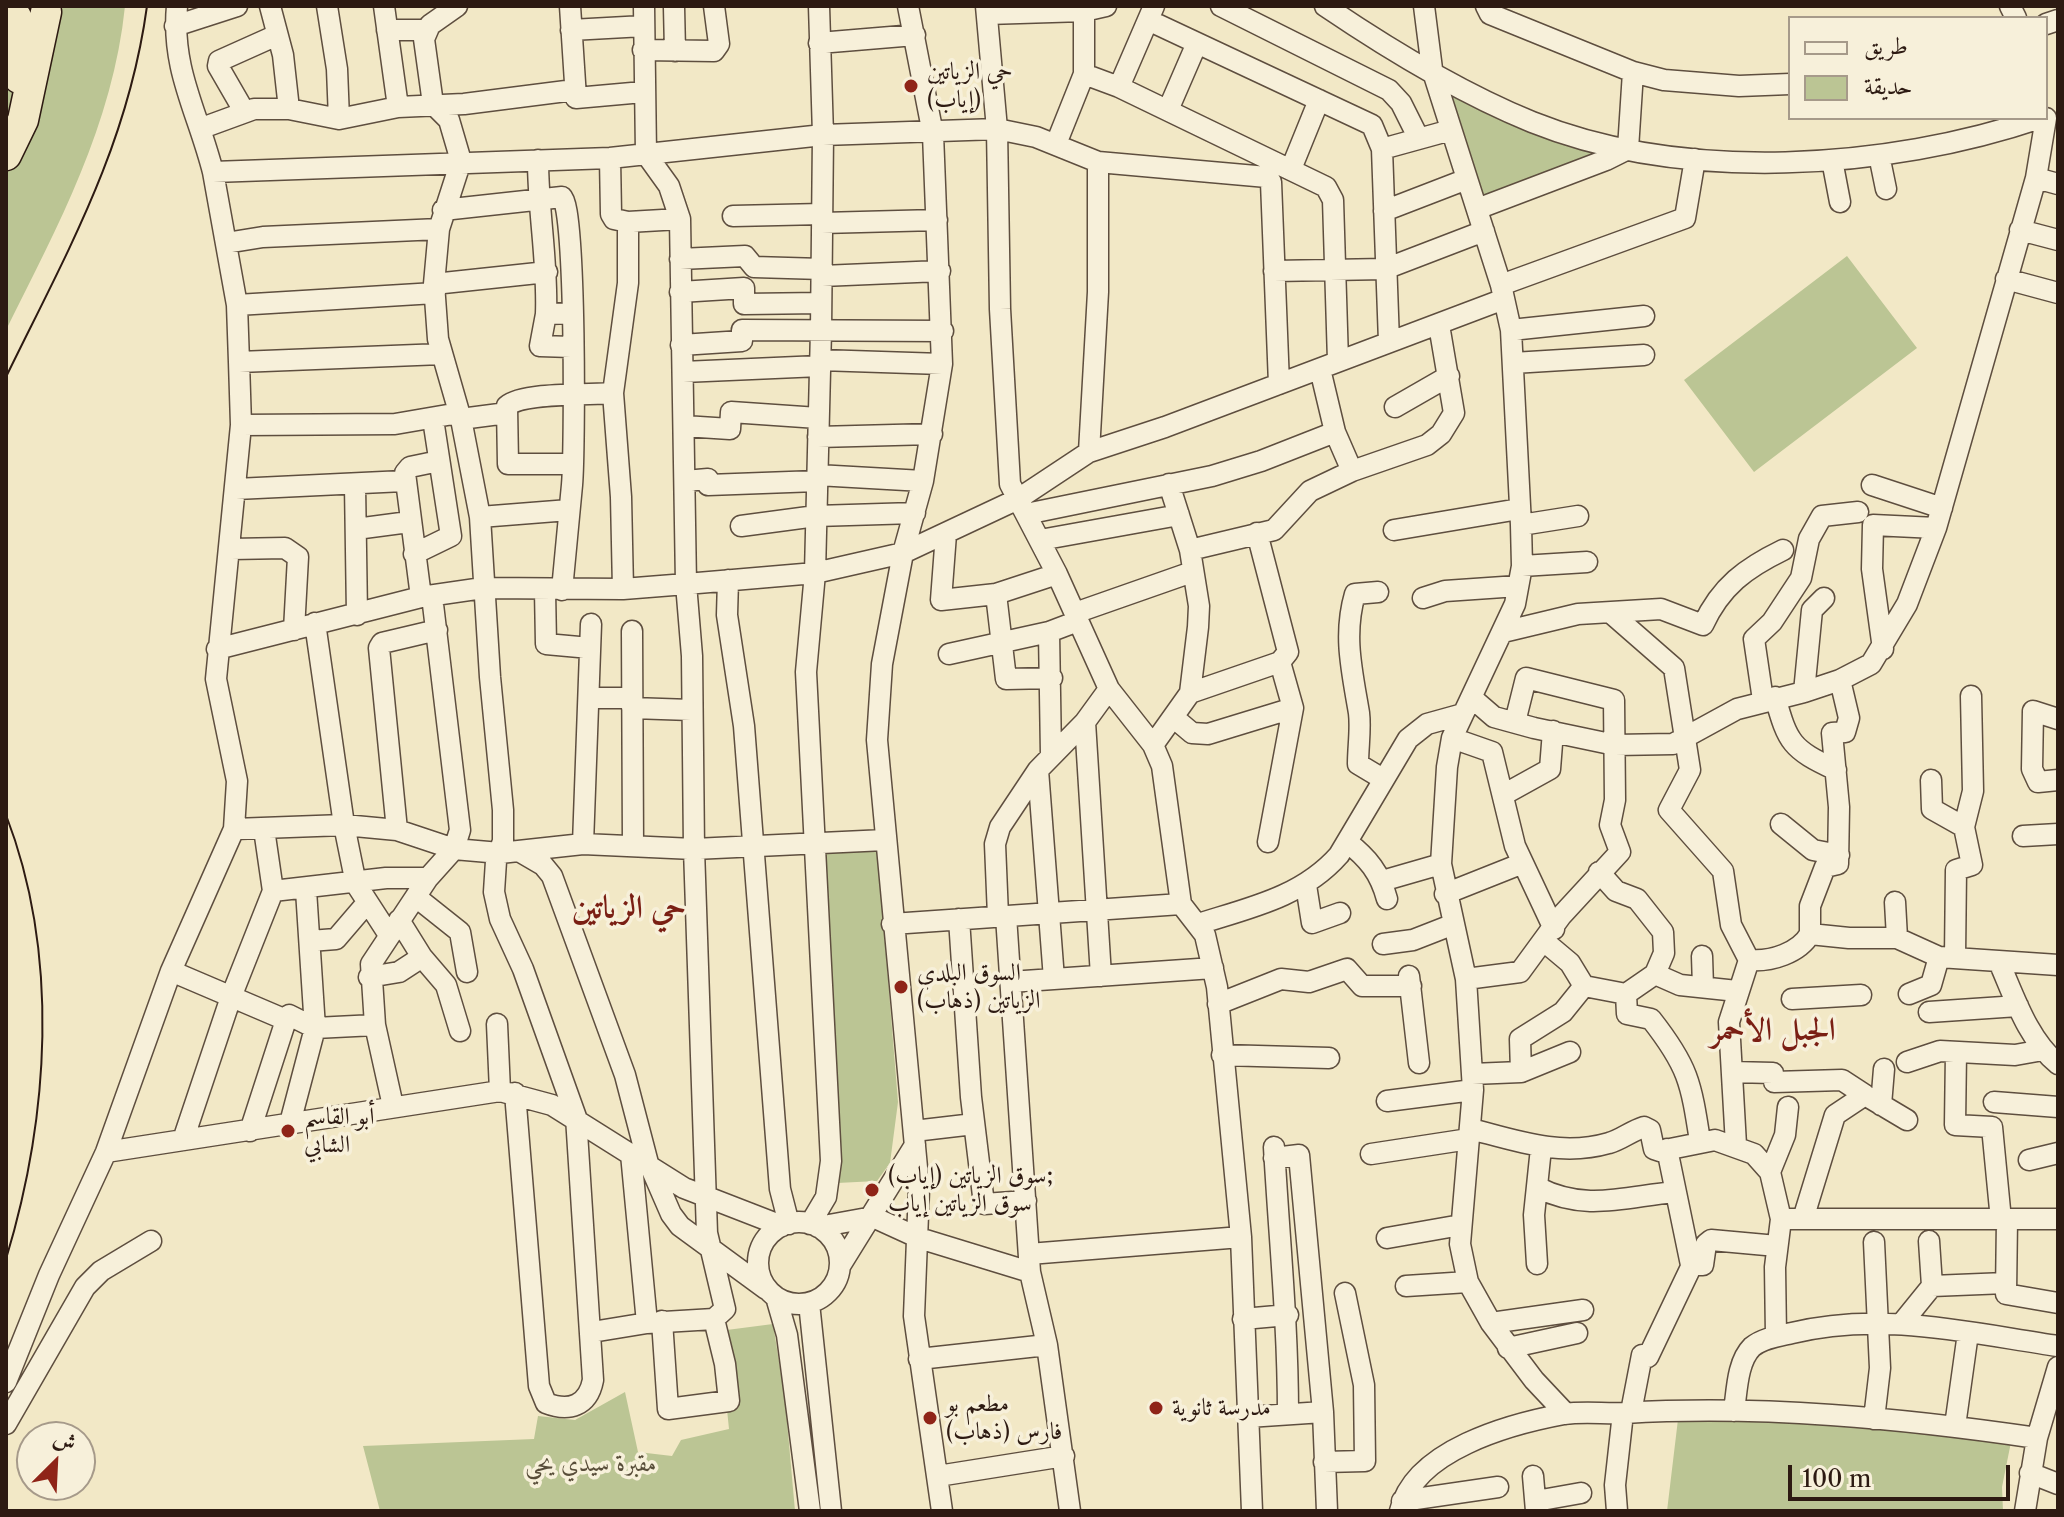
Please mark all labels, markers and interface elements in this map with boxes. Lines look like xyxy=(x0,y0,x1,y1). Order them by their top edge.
legend xyxy=(1788,16,2048,120)
text: طريق xyxy=(1864,31,1908,60)
place label: حي الزياتين (إياب) xyxy=(927,58,1013,114)
text: حديقة xyxy=(1864,71,1913,100)
marker: حي الزياتين (إياب) xyxy=(902,77,920,95)
district label: حي الزياتين xyxy=(572,890,686,928)
place label: السوق البلدي الزياتين (ذهاب) xyxy=(917,959,1041,1015)
marker: السوق البلدي الزياتين (ذهاب) xyxy=(892,978,910,996)
district label: الجبل الأحمر xyxy=(1710,1012,1836,1050)
place label: أبو القاسم الشابي xyxy=(304,1103,375,1159)
marker: أبو القاسم الشابي xyxy=(279,1122,297,1140)
place label: سوق الزياتين (إياب); سوق الزياتين إياب xyxy=(888,1162,1053,1218)
marker: سوق الزياتين (إياب); سوق الزياتين إياب xyxy=(863,1181,881,1199)
place label: مطعم بو فارس (ذهاب) xyxy=(946,1390,1062,1446)
place label: مدرسة ثانوية xyxy=(1172,1394,1271,1422)
marker: مدرسة ثانوية xyxy=(1147,1399,1165,1417)
marker: مطعم بو فارس (ذهاب) xyxy=(921,1409,939,1427)
north arrow xyxy=(16,1421,96,1501)
text: ش xyxy=(50,1424,81,1457)
scale bar xyxy=(1792,1449,2014,1499)
park label: مقبرة سيدي يحي xyxy=(525,1450,657,1478)
text: 100 m xyxy=(1802,1464,1871,1493)

